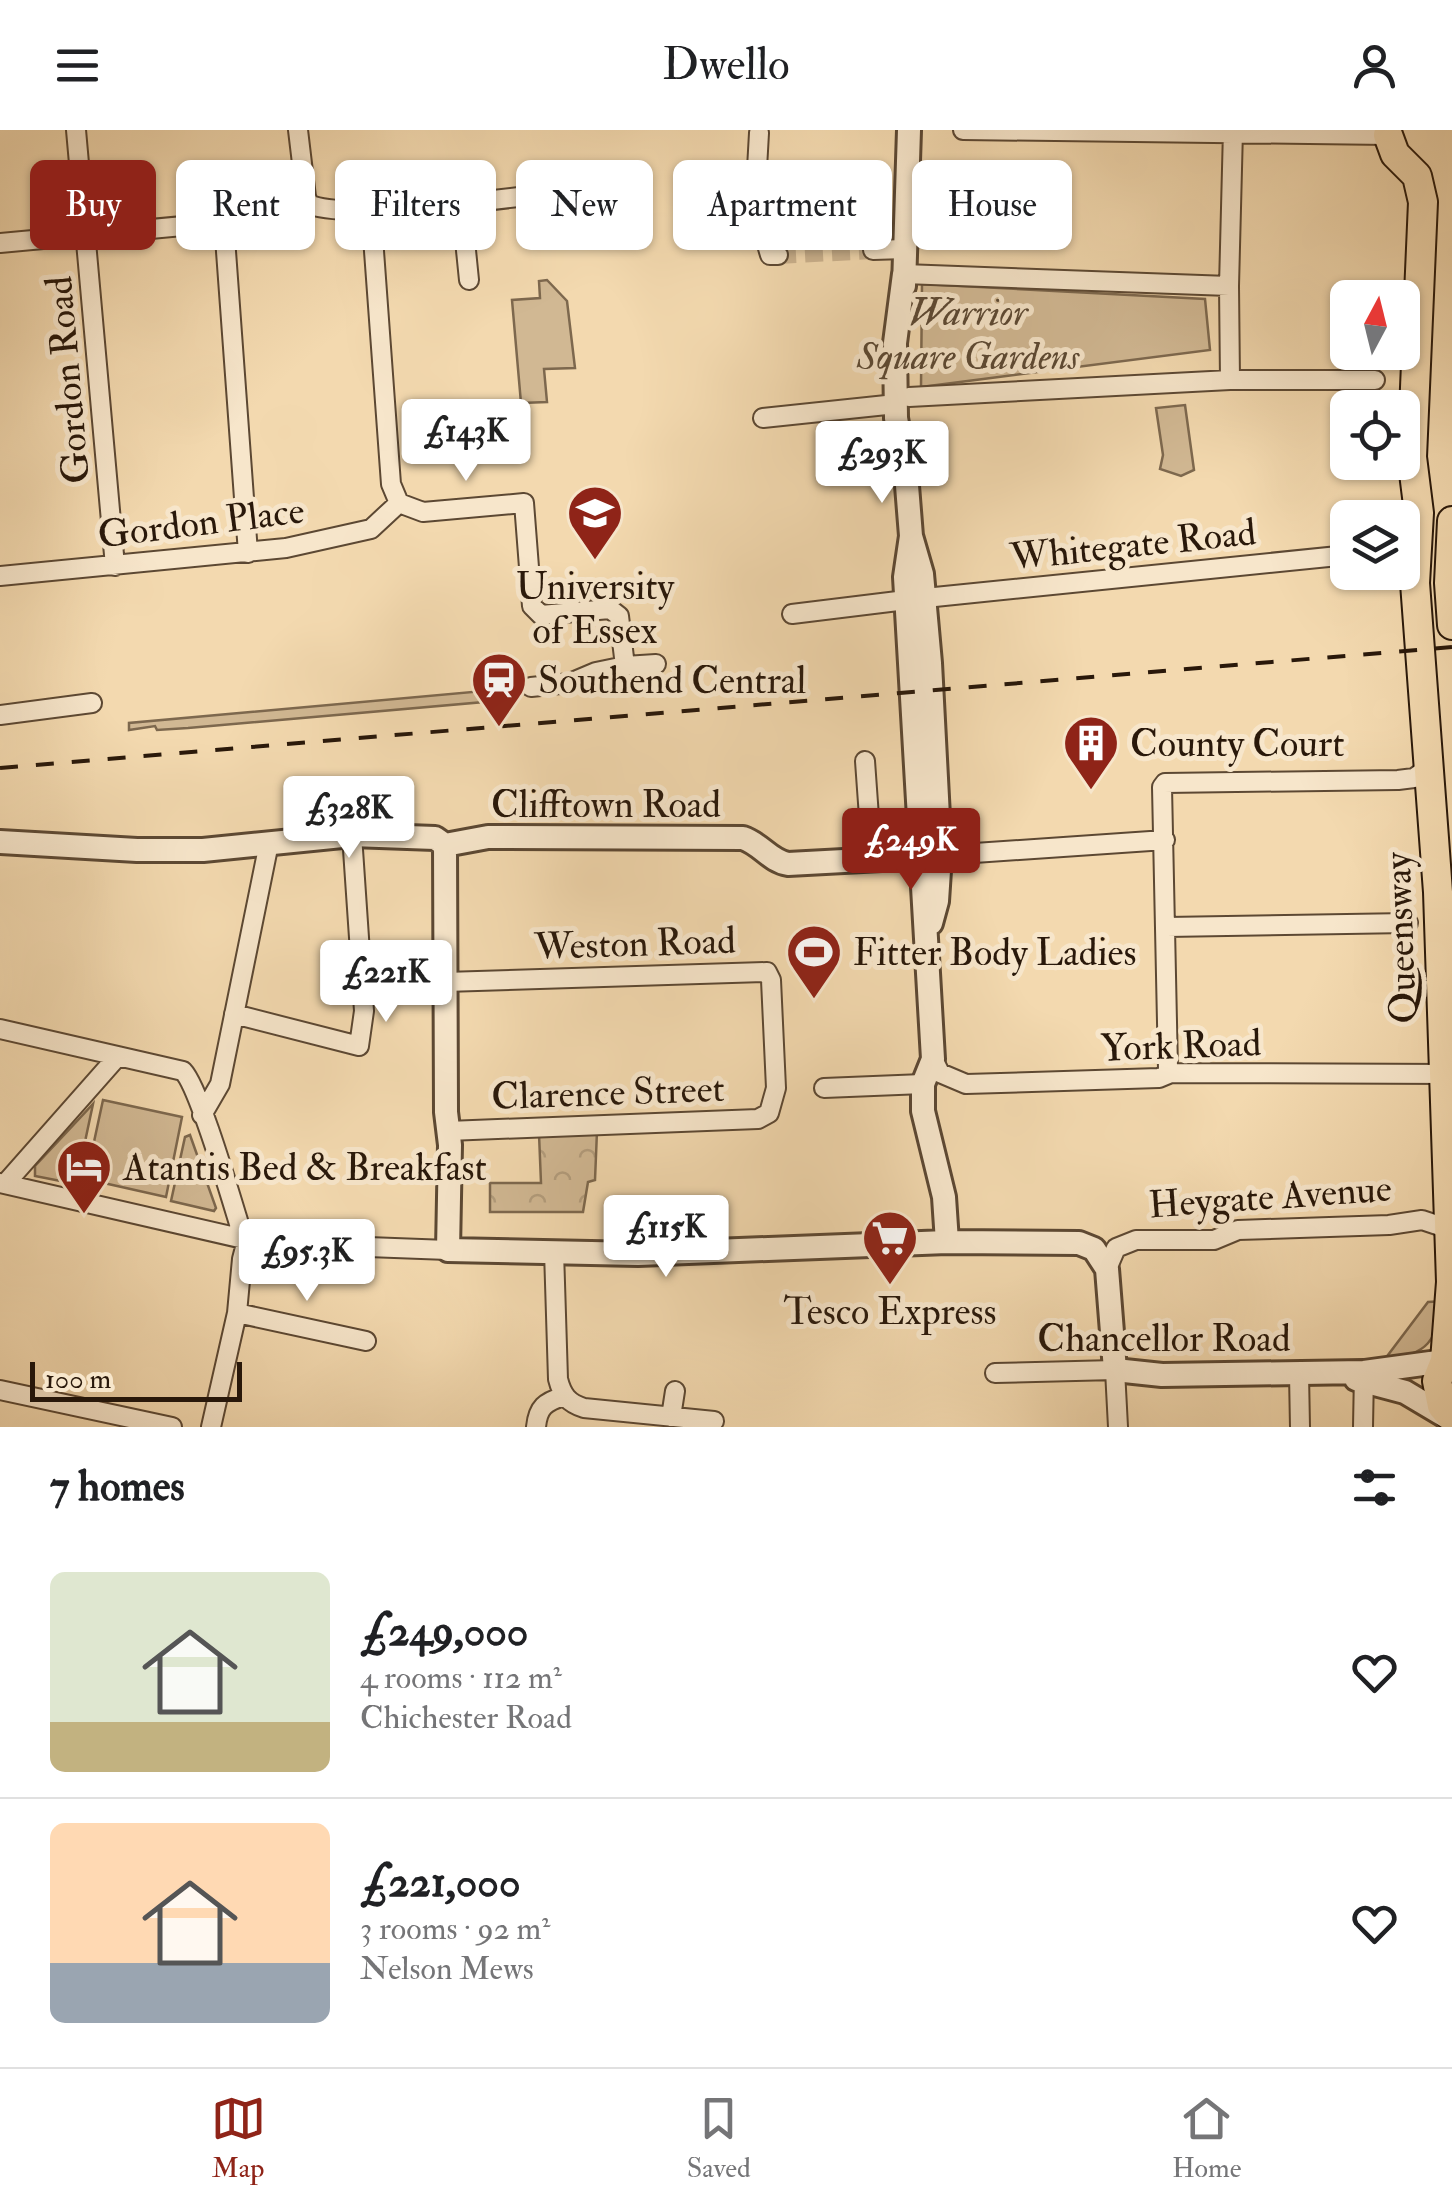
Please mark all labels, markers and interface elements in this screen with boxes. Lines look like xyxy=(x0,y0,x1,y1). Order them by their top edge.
text: Dwello xyxy=(662,37,790,93)
icon: menu xyxy=(50,38,105,93)
icon: person xyxy=(1347,38,1402,93)
chip: Buy xyxy=(30,160,156,250)
chip: Rent xyxy=(176,160,315,250)
chip: Filters xyxy=(335,160,496,250)
chip: New xyxy=(516,160,653,250)
chip: Apartment xyxy=(673,160,892,250)
chip: House xyxy=(912,160,1072,250)
street label: Gordon Road xyxy=(35,274,101,486)
north arrow xyxy=(1330,280,1420,370)
map controls xyxy=(1330,280,1420,590)
park label: Warrior Square Gardens xyxy=(856,289,1080,381)
button: locate xyxy=(1330,390,1420,480)
pin: £143K xyxy=(396,399,536,484)
text: £143K xyxy=(424,411,508,451)
pin: £293K xyxy=(812,421,952,506)
text: £293K xyxy=(838,433,926,473)
school or university icon: University of Essex xyxy=(565,483,625,562)
street label: Gordon Place xyxy=(95,487,307,559)
button: layers xyxy=(1330,500,1420,590)
street label: Whitegate Road xyxy=(1007,508,1259,582)
place label: University of Essex xyxy=(516,563,676,655)
station icon: Southend Central xyxy=(469,650,529,729)
place label: Southend Central xyxy=(538,657,806,705)
building icon: County Court xyxy=(1061,713,1121,792)
place label: County Court xyxy=(1130,720,1344,768)
pin: £328K xyxy=(279,776,419,861)
street label: Clifftown Road xyxy=(491,781,721,829)
text: £328K xyxy=(305,788,393,828)
pin: £249K xyxy=(841,808,981,893)
text: £249K xyxy=(864,820,958,860)
street label: Queensway xyxy=(1374,850,1428,1024)
street label: Weston Road xyxy=(532,916,737,972)
sports icon: Fitter Body Ladies xyxy=(784,922,844,1001)
place label: Fitter Body Ladies xyxy=(853,929,1136,977)
pin: £221K xyxy=(316,940,456,1025)
text: £221K xyxy=(342,952,430,992)
street label: York Road xyxy=(1100,1019,1262,1073)
street label: Clarence Street xyxy=(491,1065,726,1121)
hotel icon: Atantis Bed & Breakfast xyxy=(54,1137,114,1216)
place label: Atantis Bed & Breakfast xyxy=(122,1144,487,1192)
street label: Heygate Avenue xyxy=(1147,1165,1393,1229)
pin: £115K xyxy=(596,1195,736,1280)
text: £115K xyxy=(626,1207,706,1247)
supermarket icon: Tesco Express xyxy=(860,1208,920,1287)
pin: £95.3K xyxy=(226,1219,388,1304)
text: £95.3K xyxy=(261,1231,353,1271)
place label: Tesco Express xyxy=(783,1288,997,1336)
street label: Chancellor Road xyxy=(1037,1315,1291,1363)
scale bar xyxy=(30,1357,242,1402)
text: 100 m xyxy=(45,1362,111,1397)
icon: filters xyxy=(1347,1460,1402,1515)
text: 7 homes xyxy=(50,1461,185,1513)
text: £249,000 xyxy=(360,1606,528,1658)
icon: home xyxy=(130,1612,250,1732)
icon: heart xyxy=(1347,1645,1402,1700)
text: 4 rooms · 112 m² xyxy=(360,1658,562,1698)
text: Chichester Road xyxy=(360,1698,572,1738)
text: £221,000 xyxy=(360,1857,520,1909)
icon: home xyxy=(130,1863,250,1983)
icon: heart xyxy=(1347,1896,1402,1951)
text: 3 rooms · 92 m² xyxy=(360,1909,550,1949)
text: Nelson Mews xyxy=(360,1949,534,1989)
tab: Map xyxy=(211,2091,266,2186)
tab: Saved xyxy=(687,2091,751,2186)
tab: Home xyxy=(1172,2091,1241,2186)

